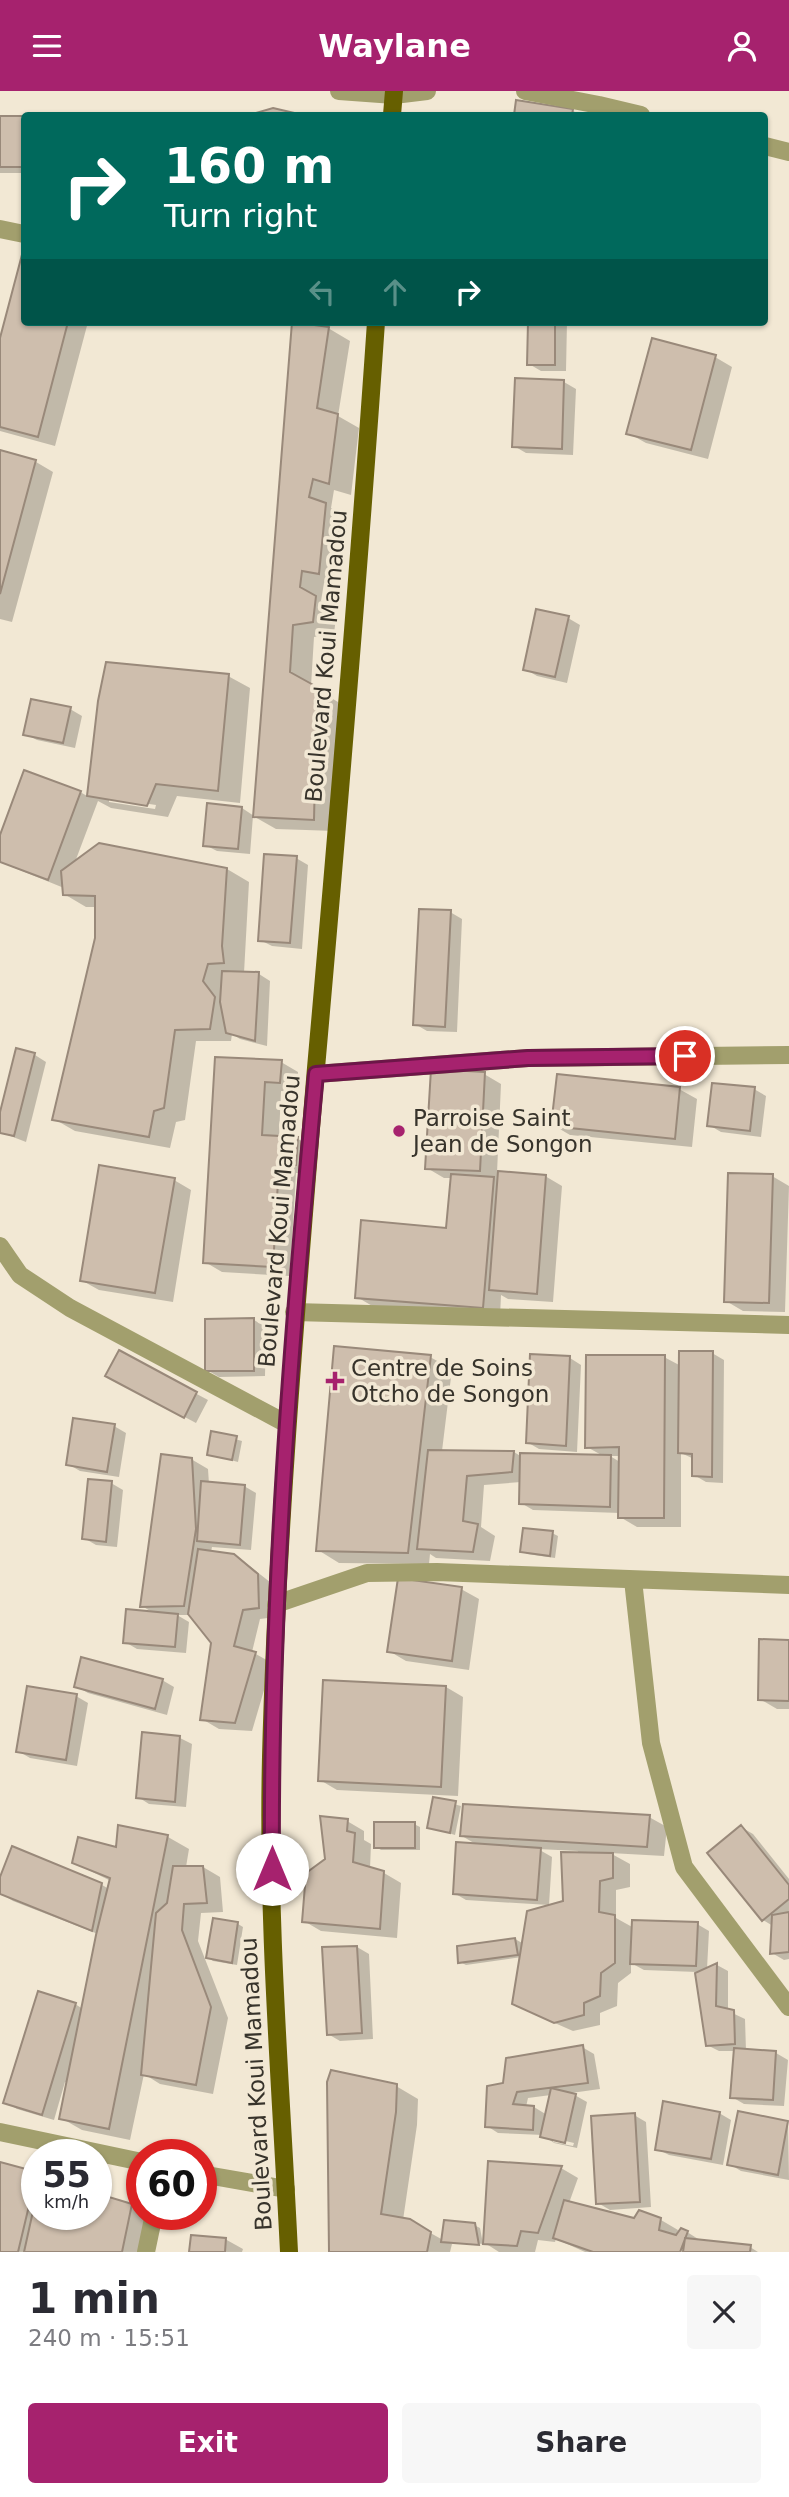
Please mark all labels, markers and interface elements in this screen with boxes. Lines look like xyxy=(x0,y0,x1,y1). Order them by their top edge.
icon: menu xyxy=(28,27,66,65)
text: Waylane xyxy=(318,27,471,65)
icon: person xyxy=(723,27,761,65)
text: 160 m xyxy=(164,138,334,195)
icon: right xyxy=(49,140,140,231)
text: Turn right xyxy=(164,197,317,235)
icon: left xyxy=(303,273,341,311)
icon: ahead xyxy=(376,273,414,311)
icon: right xyxy=(449,273,487,311)
street label: Boulevard Koui Mamadou xyxy=(300,509,352,803)
pin xyxy=(655,1026,715,1086)
icon: arrive xyxy=(666,1037,704,1075)
street label: Boulevard Koui Mamadou xyxy=(253,1074,305,1368)
place label: Parroise Saint Jean de Songon xyxy=(411,1105,592,1157)
marker: Parroise Saint Jean de Songon xyxy=(391,1123,407,1139)
place label: Centre de Soins Otcho de Songon xyxy=(351,1355,549,1407)
marker: Centre de Soins Otcho de Songon xyxy=(325,1371,345,1391)
position arrow xyxy=(235,1832,309,1906)
street label: Boulevard Koui Mamadou xyxy=(235,1937,277,2231)
speed limit sign: 60 xyxy=(126,2139,217,2230)
text: 55 xyxy=(42,2155,91,2195)
text: km/h xyxy=(44,2191,89,2212)
text: 1 min xyxy=(28,2274,160,2323)
button: close xyxy=(687,2275,761,2349)
text: 240 m · 15:51 xyxy=(28,2325,190,2351)
button: Exit xyxy=(28,2403,388,2483)
button: Share xyxy=(402,2403,761,2483)

